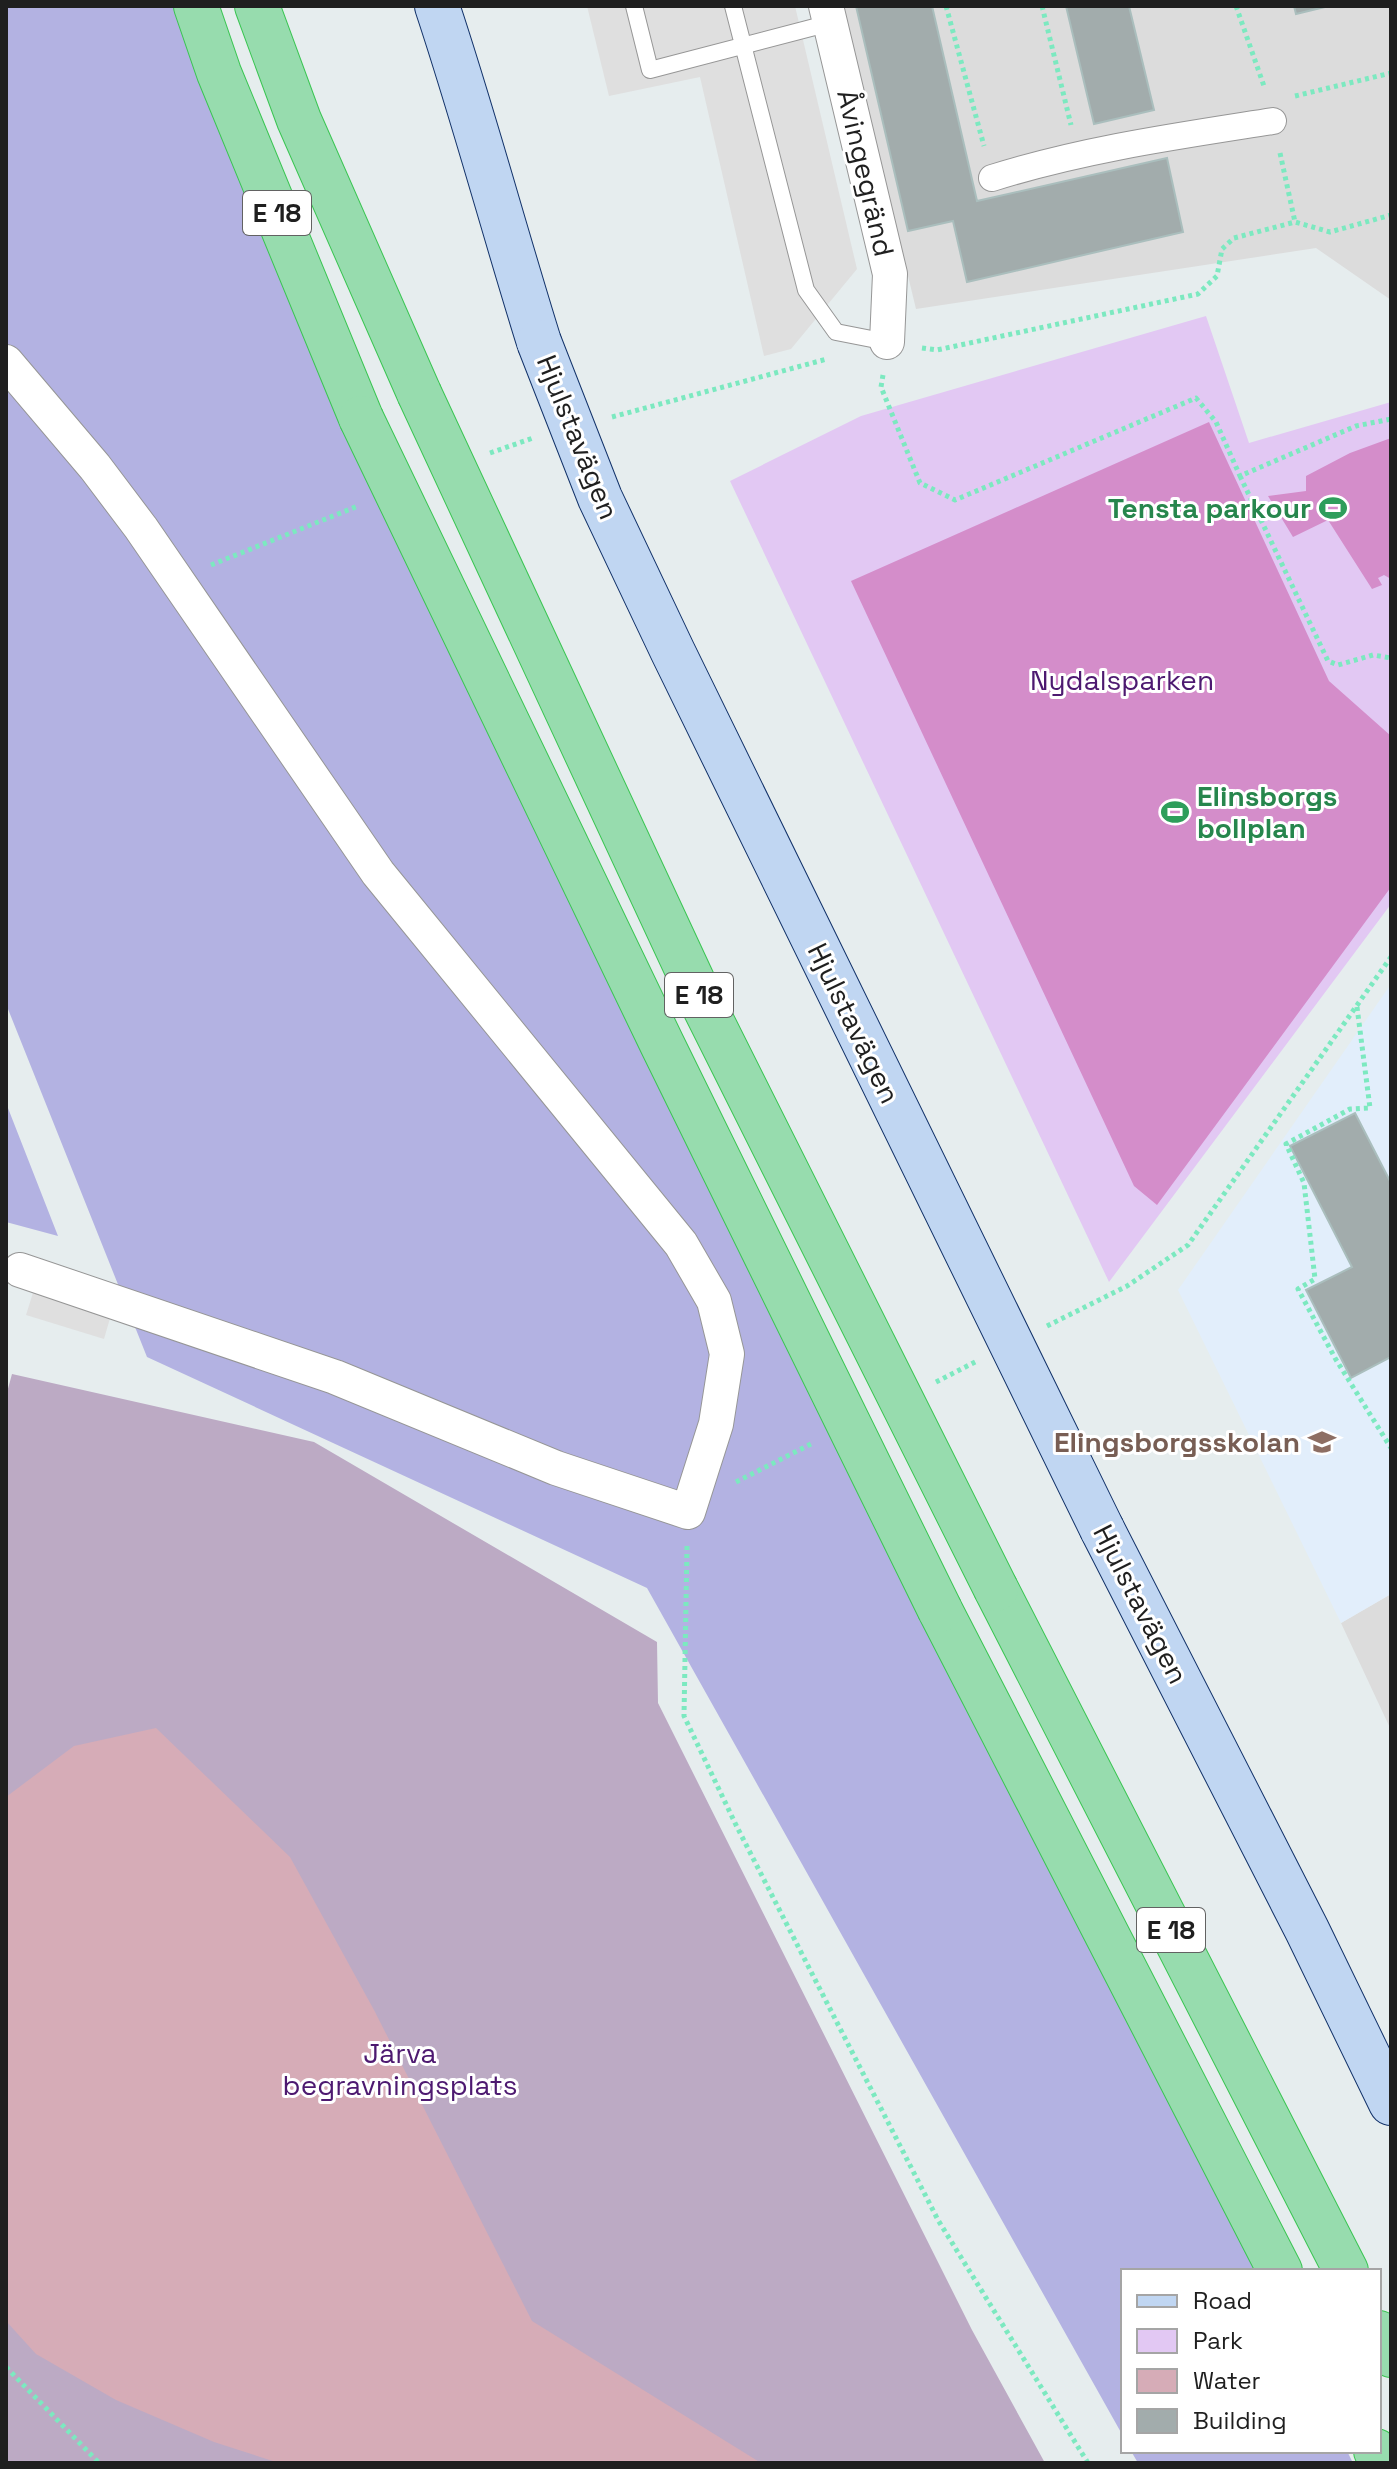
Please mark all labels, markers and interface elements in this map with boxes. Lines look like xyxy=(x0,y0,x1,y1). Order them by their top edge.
street label: Åvingegränd xyxy=(829,86,903,260)
road number: E 18 xyxy=(243,191,311,235)
street label: Hjulstavägen xyxy=(529,350,627,524)
place label: Tensta parkour xyxy=(1108,490,1311,526)
sports icon: Tensta parkour xyxy=(1318,493,1348,523)
park label: Nydalsparken xyxy=(1030,662,1214,698)
place label: Elinsborgs bollplan xyxy=(1197,778,1337,846)
sports icon: Elinsborgs bollplan xyxy=(1160,797,1190,827)
street label: Hjulstavägen xyxy=(800,937,908,1109)
road number: E 18 xyxy=(665,973,733,1017)
place label: Elingsborgsskolan xyxy=(1054,1424,1300,1460)
school or university icon: Elingsborgsskolan xyxy=(1307,1427,1337,1457)
street label: Hjulstavägen xyxy=(1085,1518,1197,1690)
road number: E 18 xyxy=(1137,1908,1205,1952)
park label: Järva begravningsplats xyxy=(283,2035,517,2103)
legend xyxy=(1121,2269,1381,2453)
text: Road xyxy=(1193,2285,1252,2316)
text: Park xyxy=(1193,2325,1243,2356)
text: Water xyxy=(1193,2365,1261,2396)
text: Building xyxy=(1193,2405,1287,2436)

